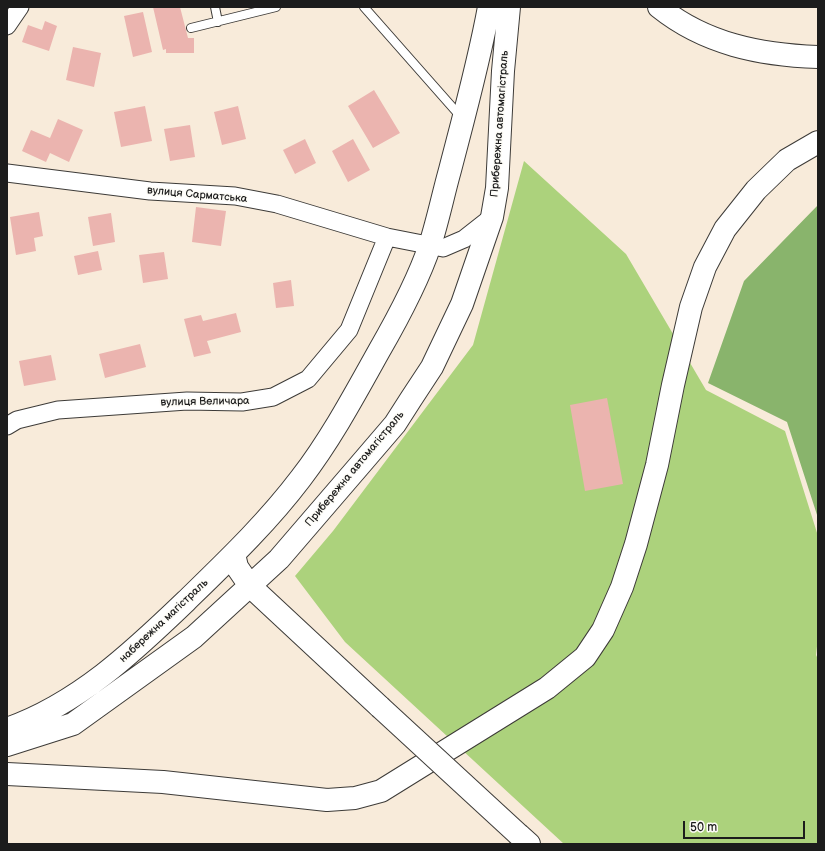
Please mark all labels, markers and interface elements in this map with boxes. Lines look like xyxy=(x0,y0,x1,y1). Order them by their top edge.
street label: Прибережна автомагістраль xyxy=(488,50,512,198)
street label: вулиця Сарматська xyxy=(146,184,248,206)
street label: вулиця Величара xyxy=(160,395,250,409)
street label: Прибережна автомагістраль xyxy=(303,408,407,530)
street label: набережна магістраль xyxy=(117,577,211,665)
scale bar xyxy=(685,813,807,839)
text: 50 m xyxy=(690,820,717,835)

